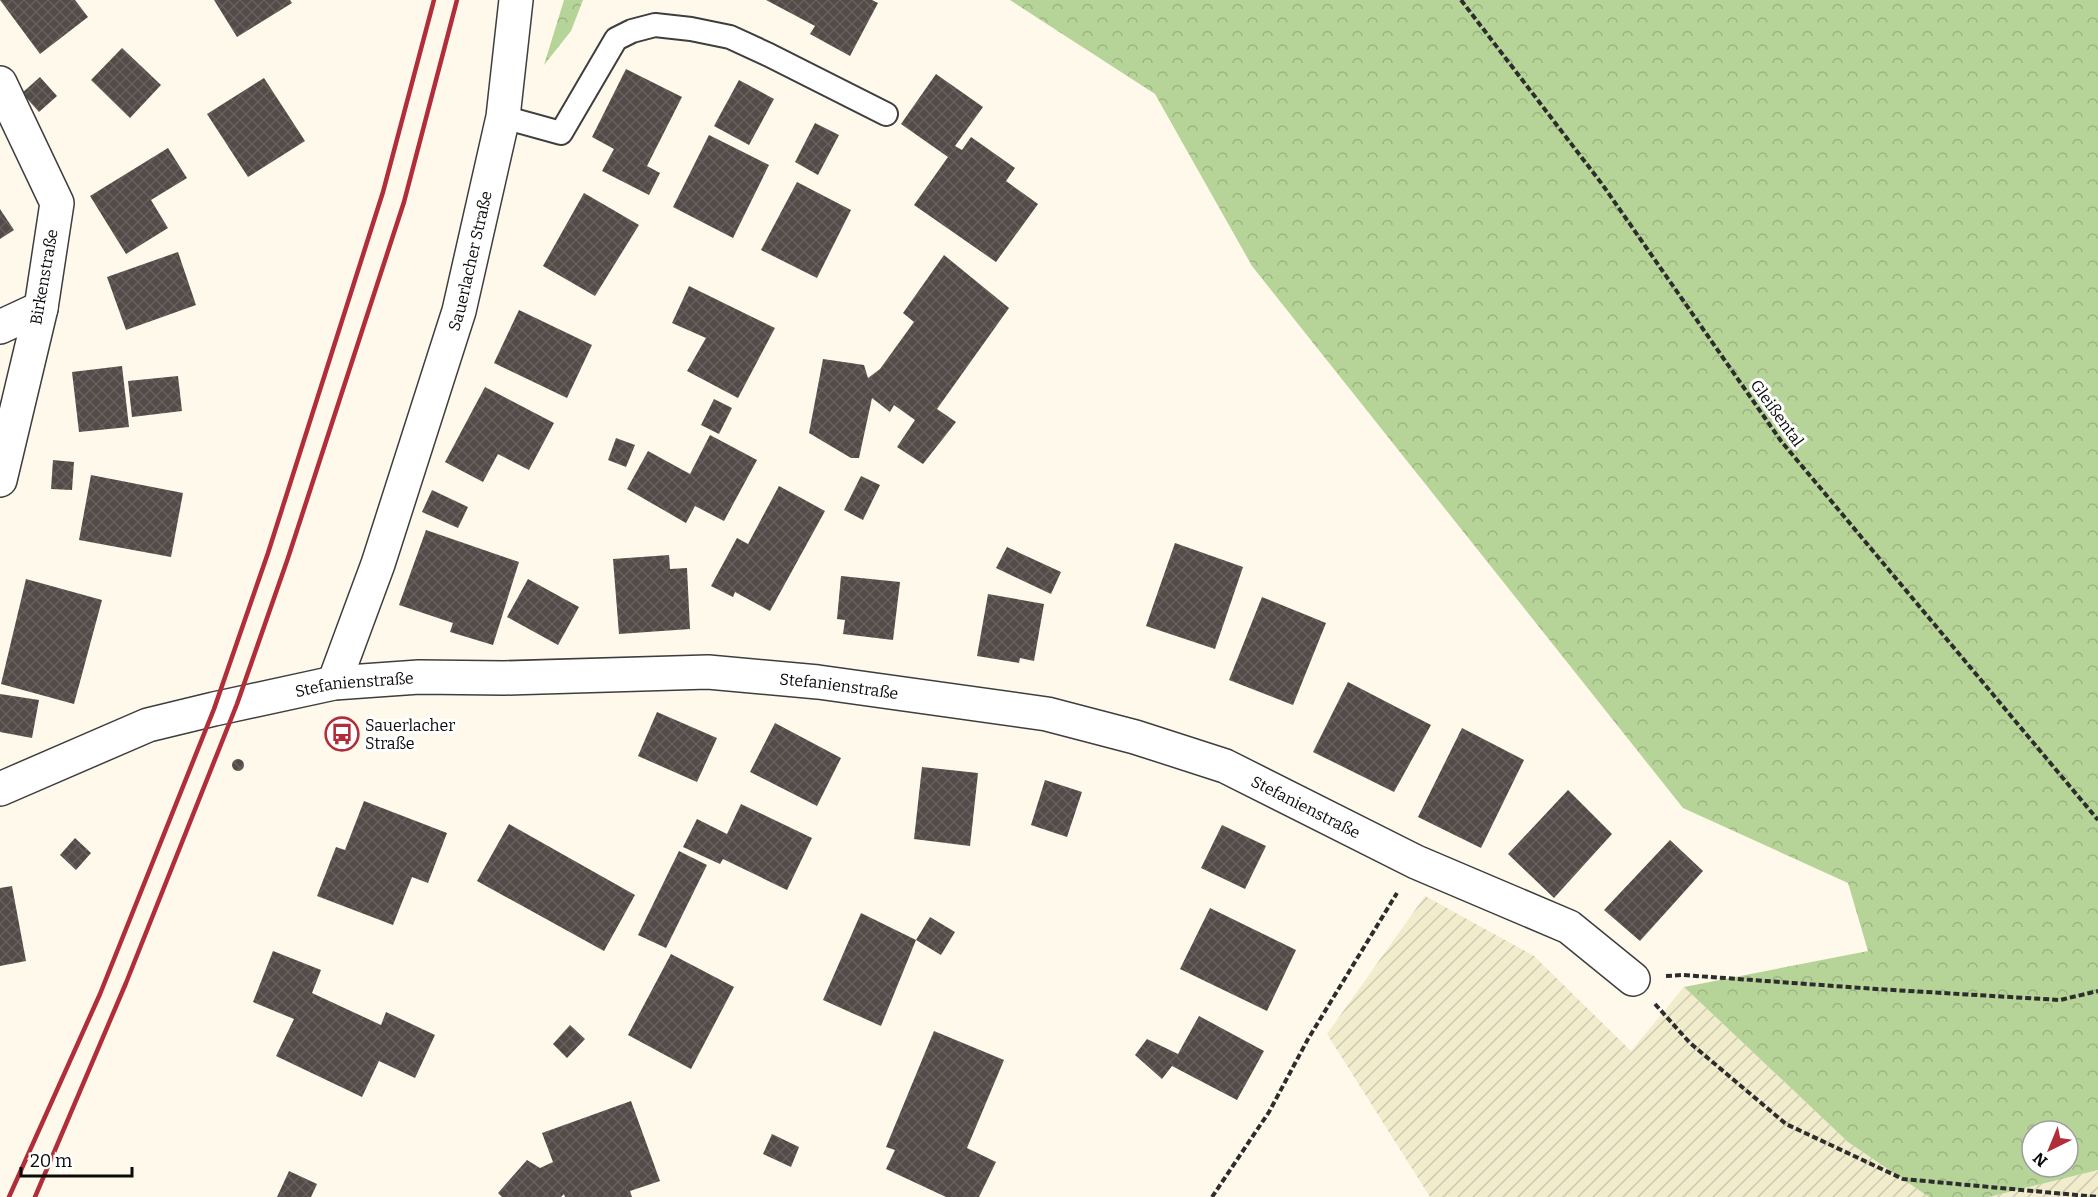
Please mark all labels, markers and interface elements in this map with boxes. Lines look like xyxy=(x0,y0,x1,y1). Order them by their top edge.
street label: Sauerlacher Straße xyxy=(444,189,495,333)
street label: Birkenstraße xyxy=(26,228,62,326)
street label: Gleißental xyxy=(1746,376,1808,450)
street label: Stefanienstraße xyxy=(293,668,414,701)
street label: Stefanienstraße xyxy=(779,669,900,703)
bus stop icon: Sauerlacher Straße xyxy=(324,716,360,752)
place label: Sauerlacher Straße xyxy=(365,716,455,753)
street label: Stefanienstraße xyxy=(1248,771,1364,842)
north arrow xyxy=(2020,1119,2080,1179)
scale bar xyxy=(21,1140,132,1178)
text: N xyxy=(2029,1148,2051,1171)
text: 20 m xyxy=(30,1150,72,1172)

